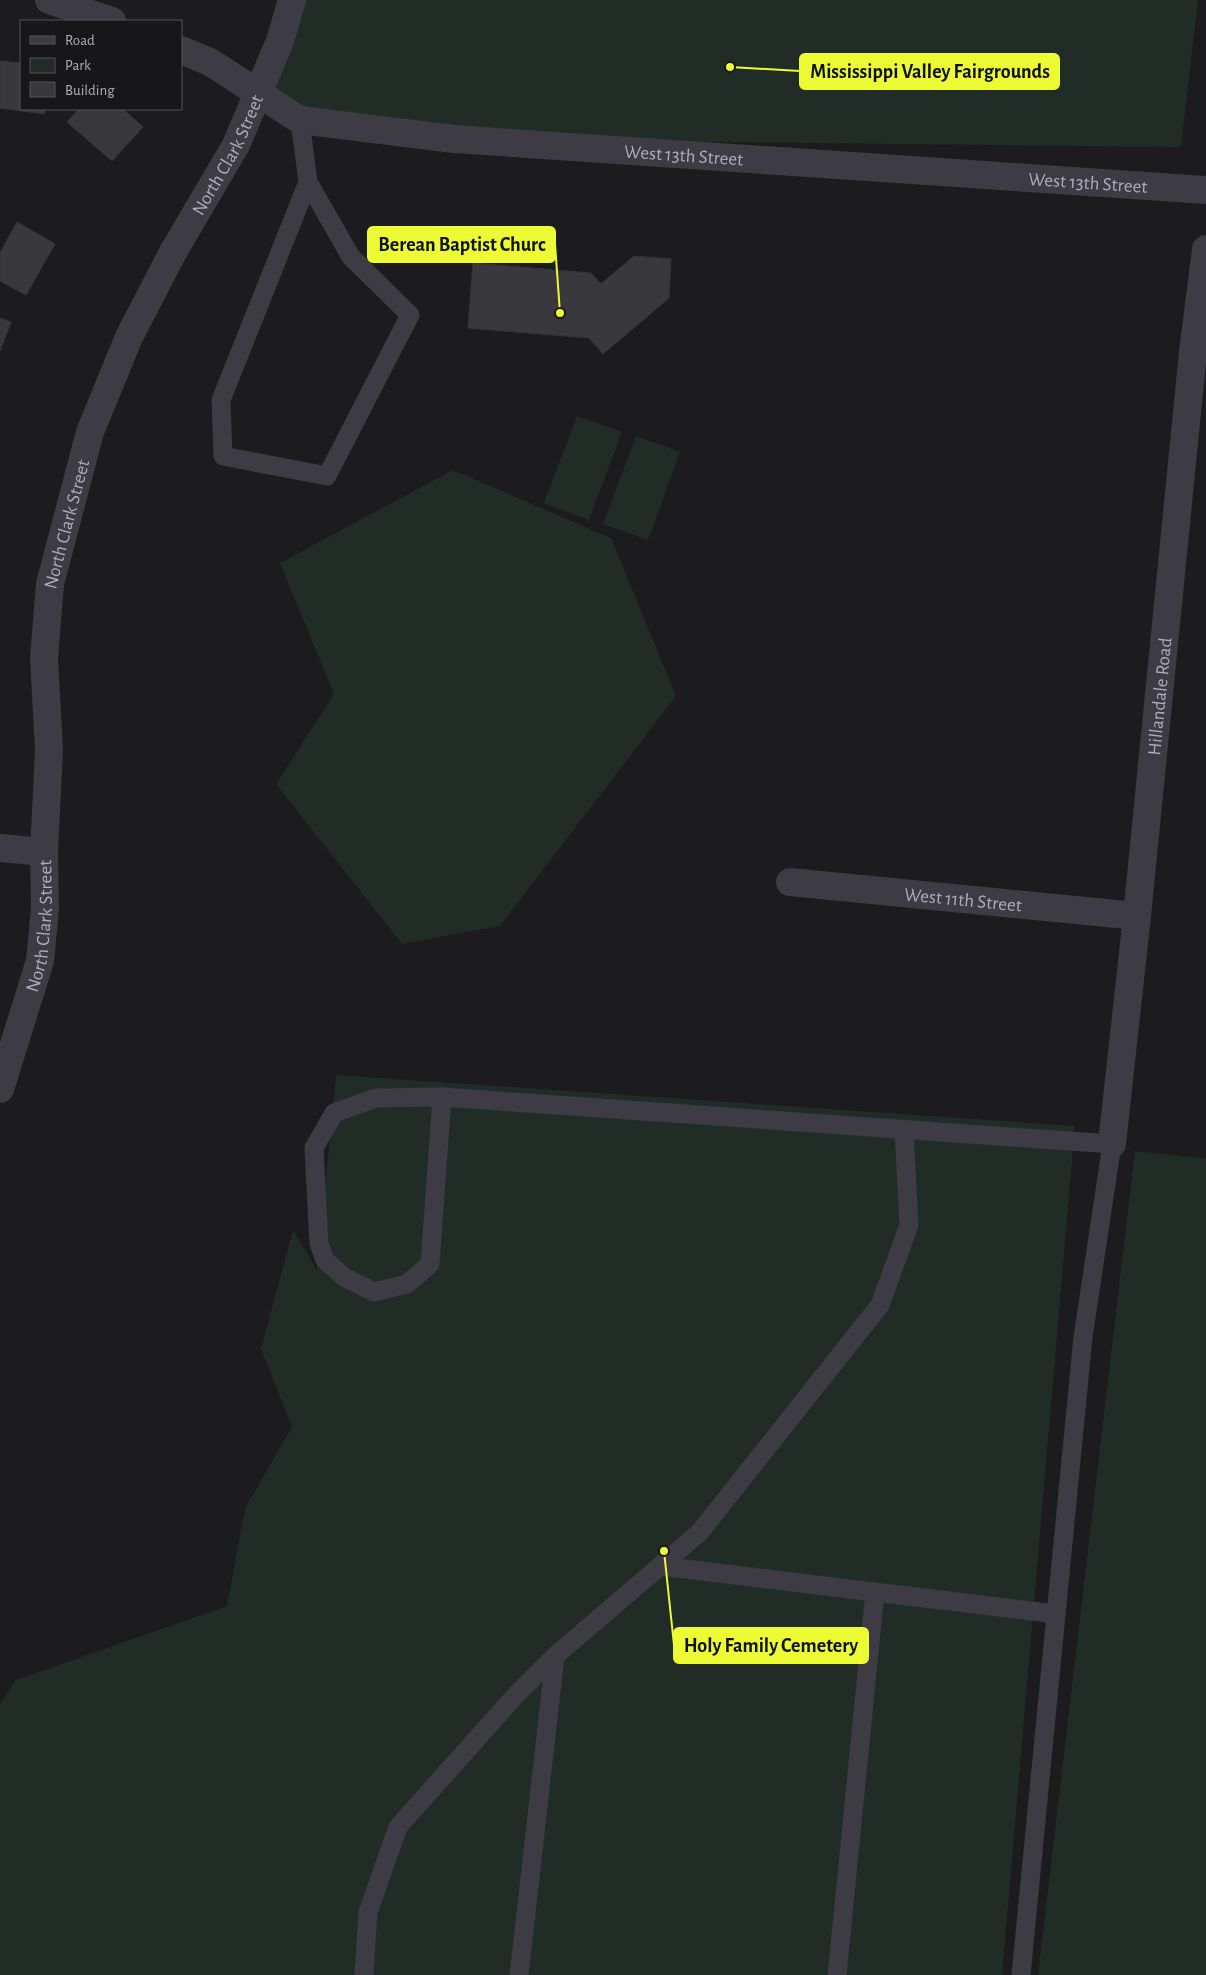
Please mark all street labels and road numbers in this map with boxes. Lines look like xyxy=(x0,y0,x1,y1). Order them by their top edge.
street label: North Clark Street xyxy=(189,92,267,219)
street label: West 13th Street xyxy=(624,143,744,170)
street label: West 13th Street xyxy=(1028,170,1148,197)
street label: North Clark Street xyxy=(41,458,93,591)
street label: Hillandale Road xyxy=(1145,637,1176,756)
street label: North Clark Street xyxy=(23,860,56,994)
street label: West 11th Street xyxy=(903,885,1023,916)

